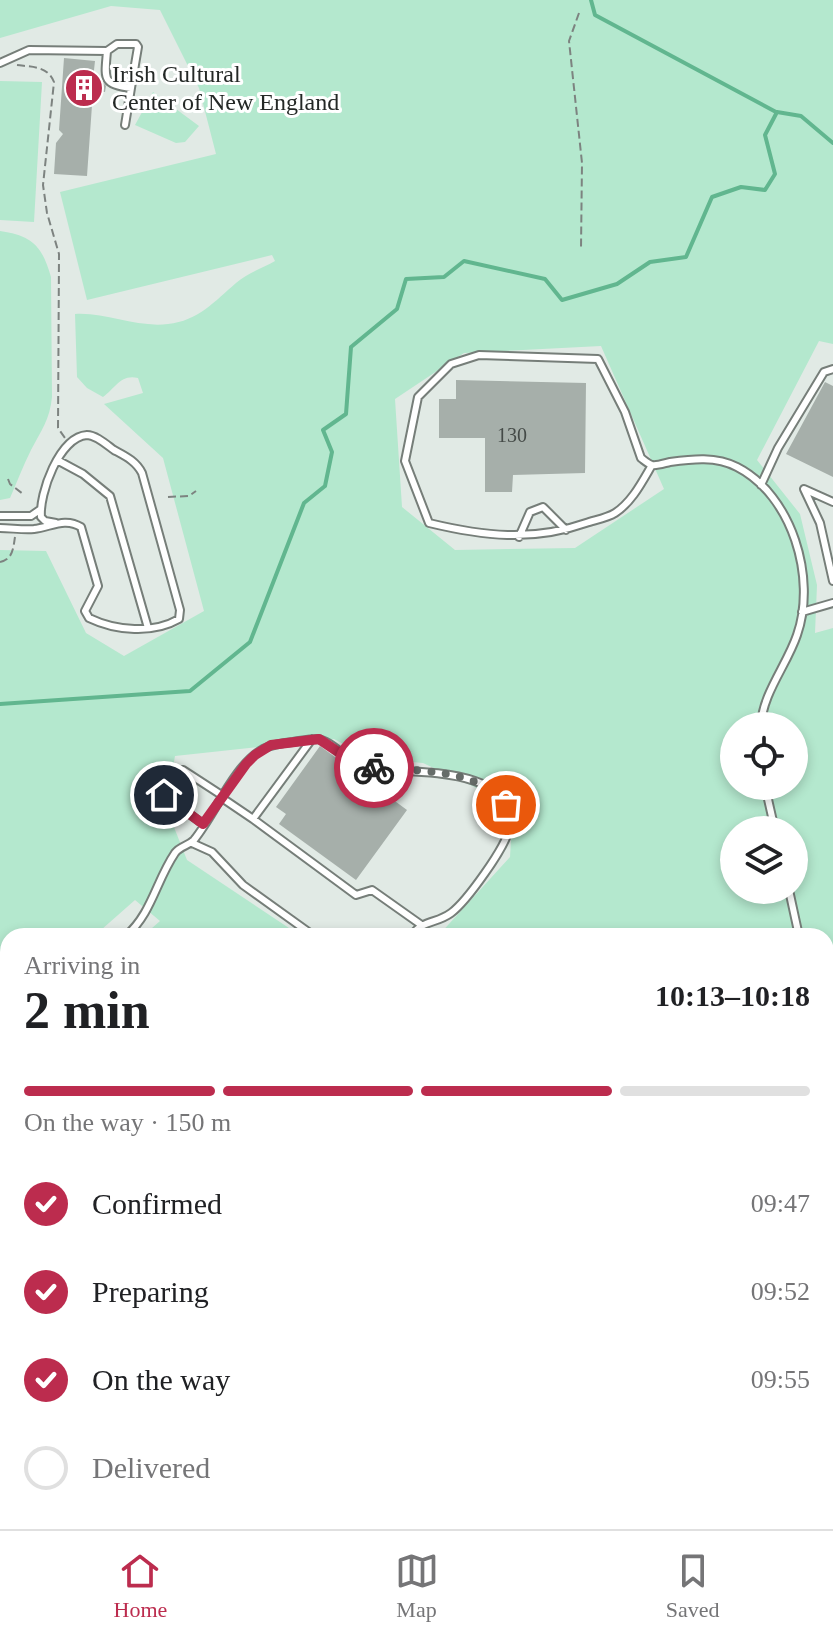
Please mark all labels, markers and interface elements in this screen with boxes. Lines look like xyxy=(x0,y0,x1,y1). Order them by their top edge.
place label: Irish Cultural Center of New England xyxy=(112,61,339,115)
building icon: Irish Cultural Center of New England xyxy=(63,67,105,109)
house number: 130 xyxy=(497,424,527,446)
map controls xyxy=(720,712,808,904)
button: locate xyxy=(720,712,808,800)
courier xyxy=(334,728,414,808)
icon: bike xyxy=(352,746,396,790)
pin xyxy=(130,761,198,829)
pin xyxy=(472,771,540,839)
icon: home xyxy=(142,773,186,817)
icon: bag xyxy=(484,783,528,827)
button: layers xyxy=(720,816,808,904)
text: Arriving in xyxy=(24,951,140,980)
text: 10:13–10:18 xyxy=(655,979,810,1012)
text: 2 min xyxy=(24,982,150,1039)
text: On the way · 150 m xyxy=(24,1108,231,1137)
icon: check xyxy=(24,1182,68,1226)
text: Confirmed xyxy=(92,1187,222,1220)
text: 09:47 xyxy=(751,1189,810,1218)
icon: check xyxy=(24,1270,68,1314)
text: Preparing xyxy=(92,1275,209,1308)
text: 09:52 xyxy=(751,1277,810,1306)
icon: check xyxy=(24,1358,68,1402)
text: On the way xyxy=(92,1363,230,1396)
text: 09:55 xyxy=(751,1365,810,1394)
text: Delivered xyxy=(92,1451,210,1484)
tab: Home xyxy=(114,1549,167,1623)
tab: Map xyxy=(395,1549,439,1623)
tab: Saved xyxy=(666,1549,719,1623)

